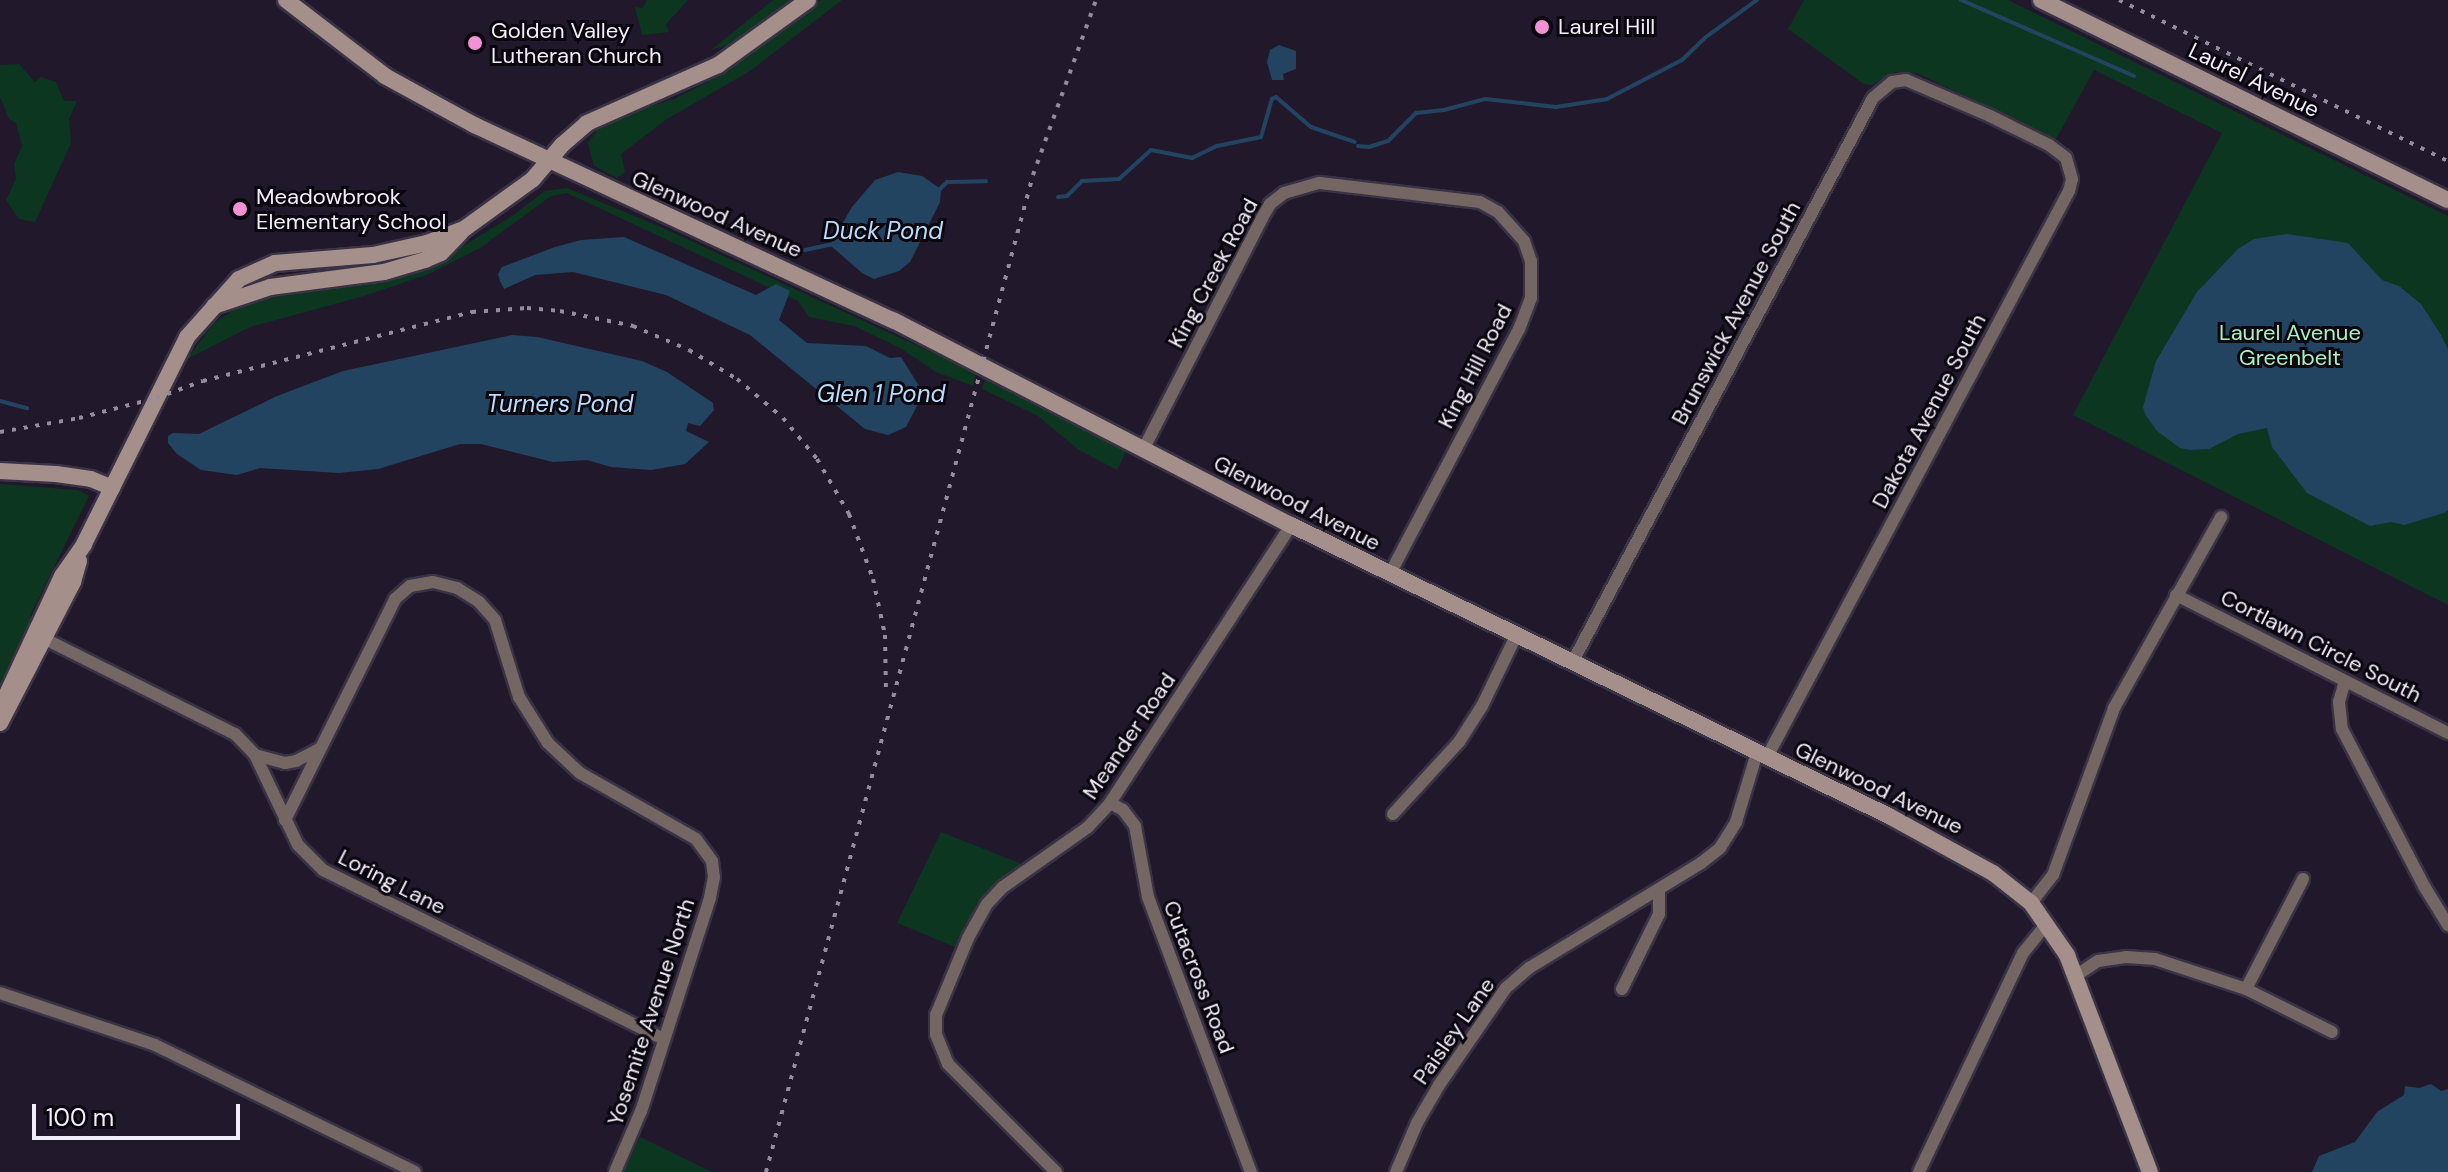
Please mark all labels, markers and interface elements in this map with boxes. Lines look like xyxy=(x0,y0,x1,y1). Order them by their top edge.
place label: Laurel Hill xyxy=(1558,14,1655,40)
place label: Golden Valley Lutheran Church xyxy=(491,17,662,68)
marker: Laurel Hill xyxy=(1533,18,1551,36)
marker: Golden Valley Lutheran Church xyxy=(466,34,484,52)
street label: Laurel Avenue xyxy=(2184,37,2324,123)
street label: Glenwood Avenue xyxy=(628,165,806,263)
place label: Meadowbrook Elementary School xyxy=(256,183,446,234)
street label: King Creek Road xyxy=(1162,194,1264,352)
street label: Brunswick Avenue South xyxy=(1666,197,1806,429)
marker: Meadowbrook Elementary School xyxy=(231,200,249,218)
water label: Duck Pond xyxy=(823,217,943,245)
street label: King Hill Road xyxy=(1432,299,1518,433)
street label: Dakota Avenue South xyxy=(1866,309,1992,513)
park label: Laurel Avenue Greenbelt xyxy=(2219,319,2361,370)
water label: Glen 1 Pond xyxy=(817,380,945,408)
water label: Turners Pond xyxy=(487,390,633,418)
street label: Glenwood Avenue xyxy=(1209,450,1385,556)
street label: Cortlawn Circle South xyxy=(2216,584,2426,708)
street label: Meander Road xyxy=(1077,668,1181,804)
street label: Glenwood Avenue xyxy=(1791,736,1967,840)
street label: Loring Lane xyxy=(334,844,450,920)
street label: Yosemite Avenue North xyxy=(602,895,700,1129)
street label: Cutacross Road xyxy=(1158,897,1240,1057)
street label: Paisley Lane xyxy=(1408,973,1500,1089)
scale bar xyxy=(36,1088,244,1138)
text: 100 m xyxy=(46,1102,114,1133)

